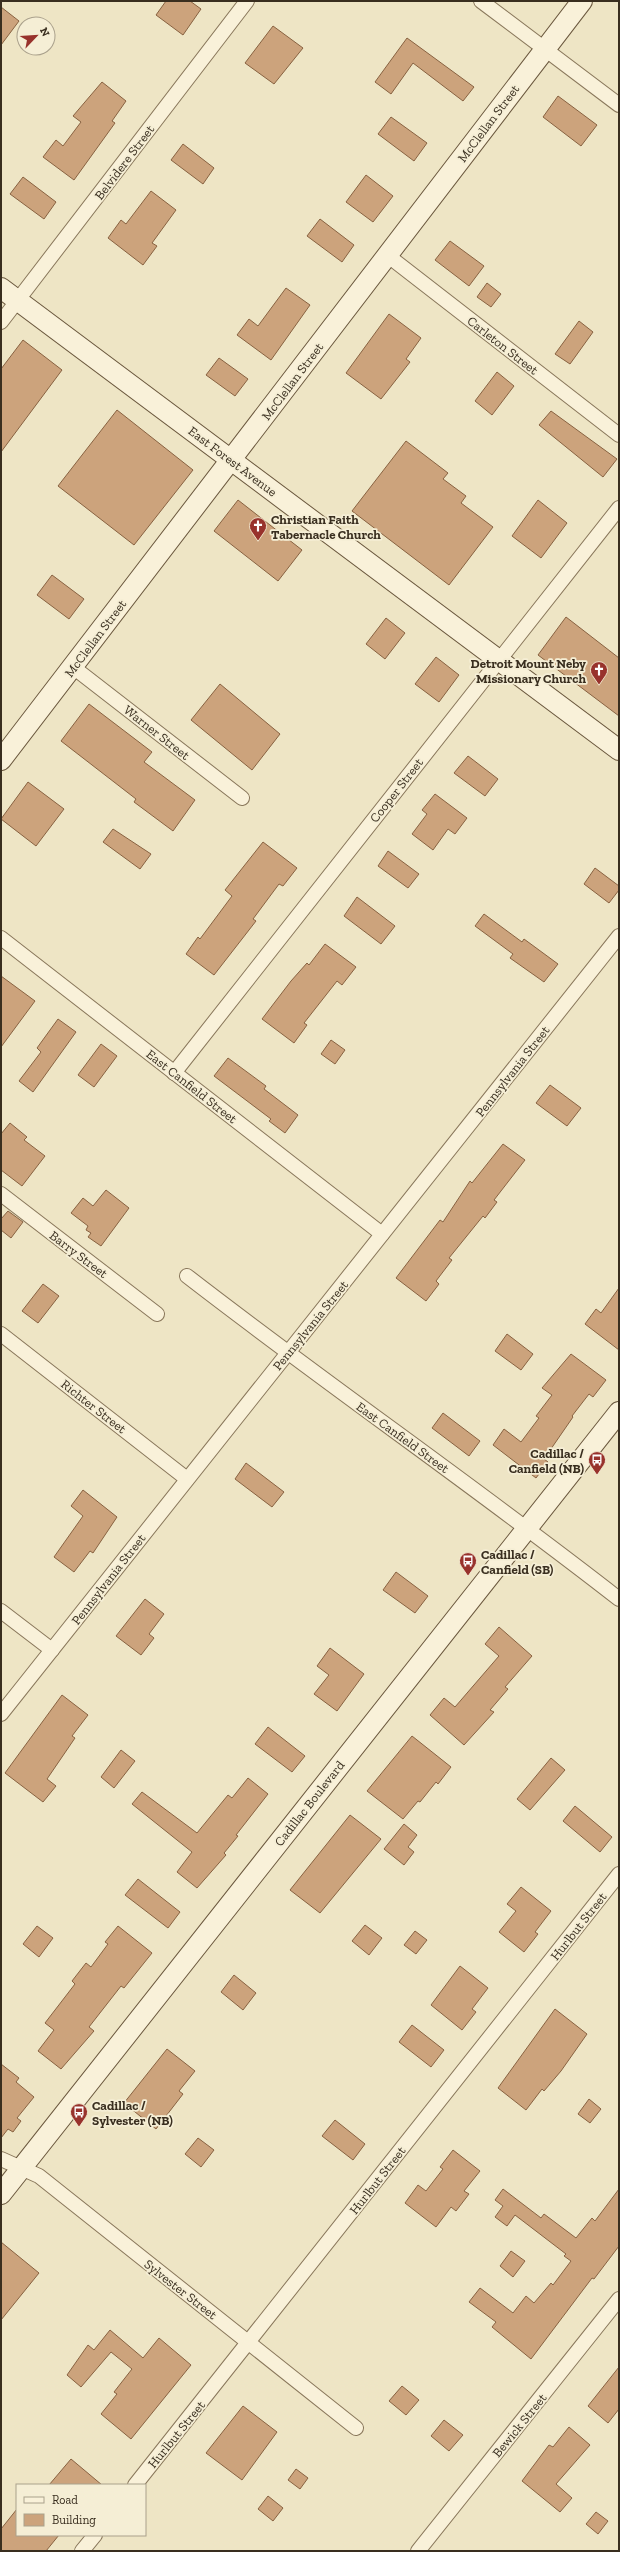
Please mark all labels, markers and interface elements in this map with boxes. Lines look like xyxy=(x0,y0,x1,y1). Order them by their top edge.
north arrow xyxy=(16,16,56,56)
text: N xyxy=(37,25,53,39)
street label: McClellan Street xyxy=(454,82,522,165)
street label: Belvidere Street xyxy=(91,122,157,203)
street label: Carleton Street xyxy=(464,313,541,378)
street label: McClellan Street xyxy=(258,340,326,423)
street label: East Forest Avenue xyxy=(186,423,280,500)
place label: Christian Faith Tabernacle Church xyxy=(271,512,381,542)
church icon: Christian Faith Tabernacle Church xyxy=(248,516,268,541)
street label: McClellan Street xyxy=(61,597,129,680)
place label: Detroit Mount Neby Missionary Church xyxy=(471,656,586,686)
church icon: Detroit Mount Neby Missionary Church xyxy=(589,660,609,685)
street label: Warner Street xyxy=(121,702,193,763)
street label: Cooper Street xyxy=(367,755,426,825)
street label: Pennsylvania Street xyxy=(472,1023,553,1120)
street label: East Canfield Street xyxy=(143,1046,240,1127)
street label: Barry Street xyxy=(47,1228,111,1281)
street label: Pennsylvania Street xyxy=(270,1277,351,1373)
street label: Richter Street xyxy=(58,1376,129,1437)
street label: East Canfield Street xyxy=(353,1399,452,1476)
place label: Cadillac / Canfield (NB) xyxy=(509,1446,584,1476)
bus stop icon: Cadillac / Canfield (NB) xyxy=(587,1450,607,1475)
street label: Pennsylvania Street xyxy=(68,1531,149,1628)
place label: Cadillac / Canfield (SB) xyxy=(481,1547,554,1577)
bus stop icon: Cadillac / Canfield (SB) xyxy=(458,1551,478,1576)
street label: Cadillac Boulevard xyxy=(271,1758,347,1849)
street label: Hurlbut Street xyxy=(547,1889,610,1963)
place label: Cadillac / Sylvester (NB) xyxy=(92,2098,173,2128)
bus stop icon: Cadillac / Sylvester (NB) xyxy=(69,2102,89,2127)
street label: Hurlbut Street xyxy=(346,2143,409,2217)
street label: Sylvester Street xyxy=(141,2256,220,2323)
street label: Bewick Street xyxy=(489,2390,550,2460)
street label: Hurlbut Street xyxy=(145,2398,208,2471)
legend xyxy=(16,2484,146,2536)
text: Road xyxy=(52,2493,78,2507)
text: Building xyxy=(52,2513,96,2527)

